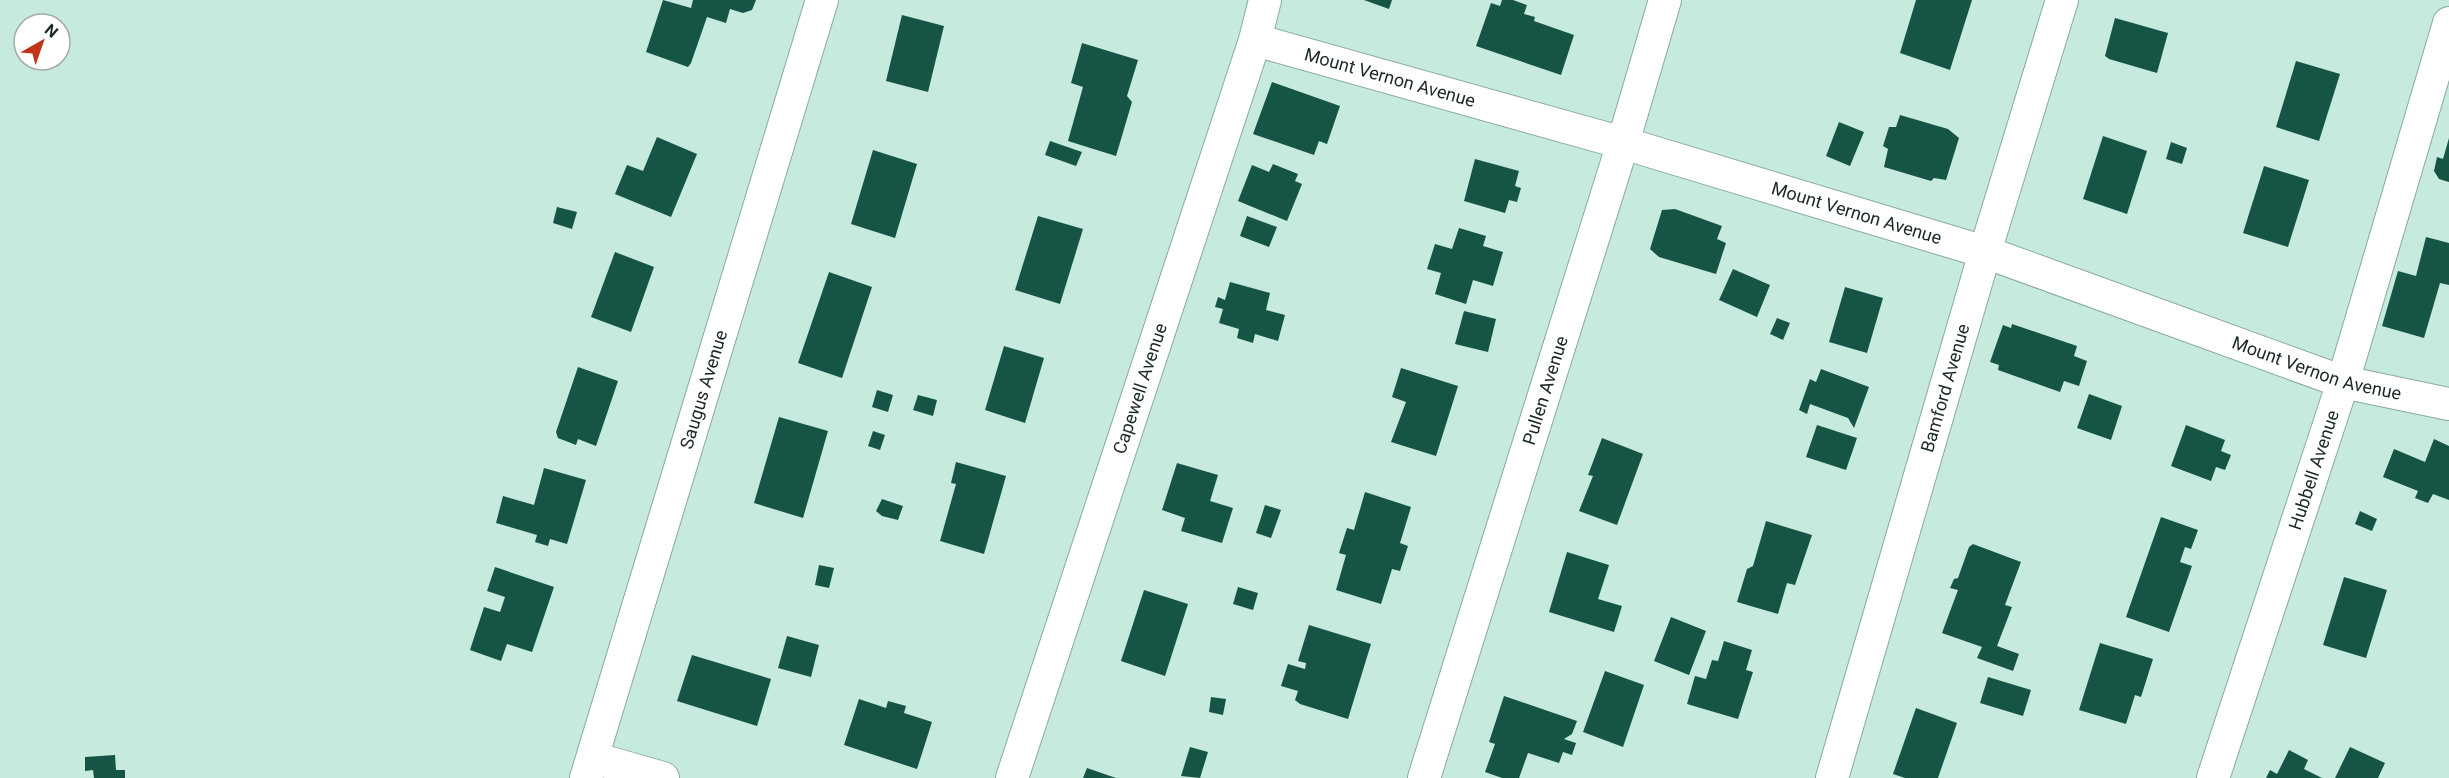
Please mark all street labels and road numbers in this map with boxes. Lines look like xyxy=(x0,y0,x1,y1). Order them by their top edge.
street label: Mount Vernon Avenue xyxy=(1302,43,1478,111)
street label: Mount Vernon Avenue xyxy=(1769,177,1944,248)
street label: Capewell Avenue xyxy=(1108,320,1171,456)
street label: Bamford Avenue xyxy=(1916,321,1974,455)
street label: Saugus Avenue xyxy=(675,327,731,451)
street label: Mount Vernon Avenue xyxy=(2229,332,2403,404)
street label: Pullen Avenue xyxy=(1518,333,1572,447)
street label: Hubbell Avenue xyxy=(2284,407,2343,533)

